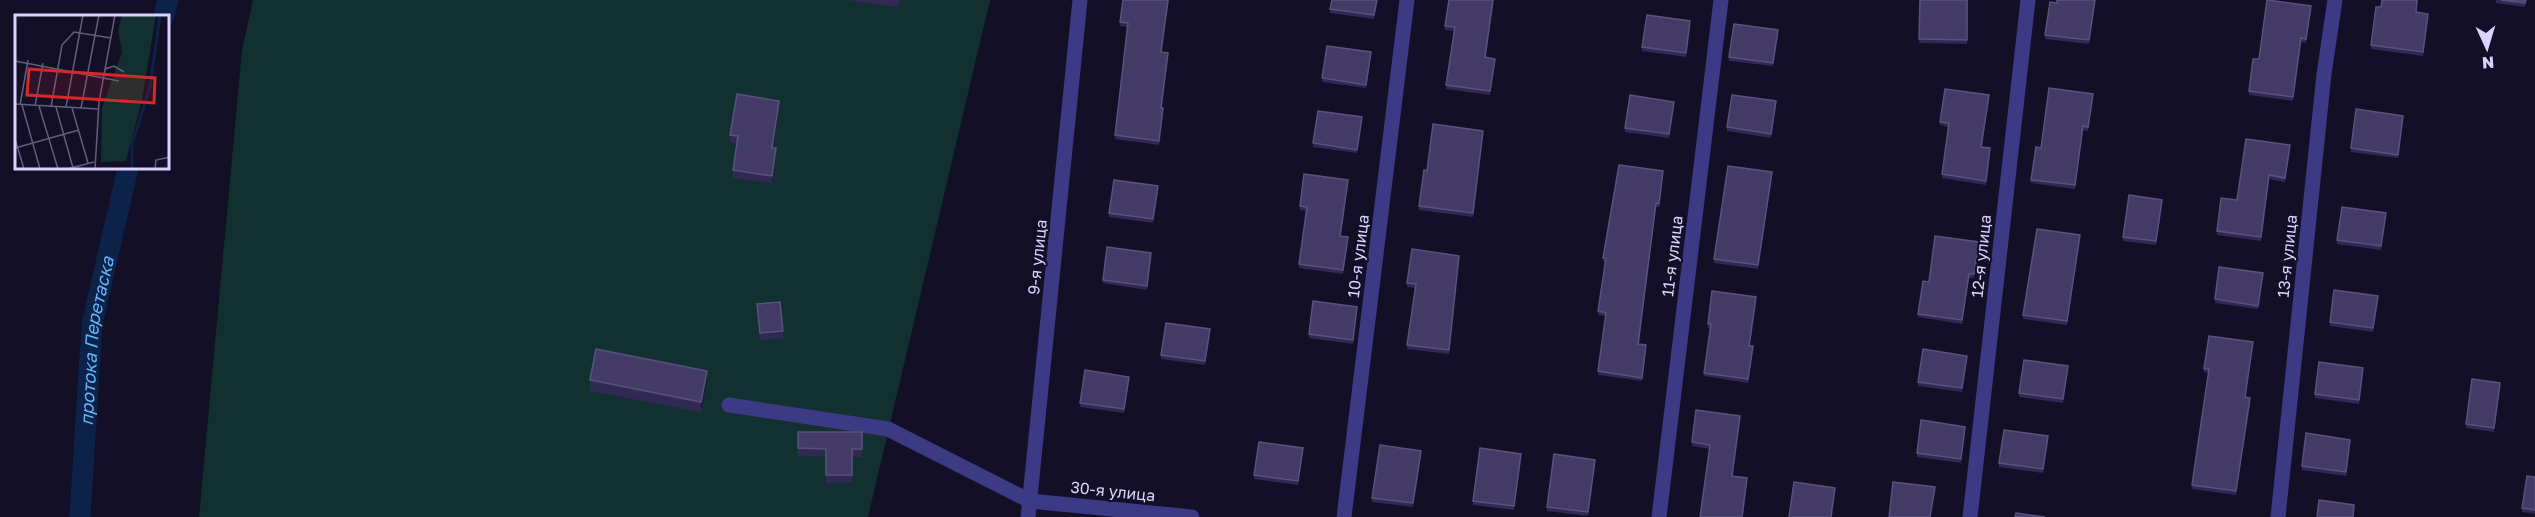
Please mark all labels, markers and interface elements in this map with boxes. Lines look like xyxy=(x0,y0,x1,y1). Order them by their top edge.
inset map xyxy=(15,15,170,170)
north arrow xyxy=(2457,18,2517,78)
text: N xyxy=(2481,53,2495,73)
street label: 10-я улица xyxy=(1343,213,1373,299)
street label: 11-я улица xyxy=(1657,214,1687,298)
street label: 12-я улица xyxy=(1967,214,1995,298)
street label: 13-я улица xyxy=(2273,214,2301,298)
street label: 9-я улица xyxy=(1023,218,1051,296)
water label: протока Перетаска xyxy=(75,253,118,426)
street label: 30-я улица xyxy=(1070,477,1156,505)

